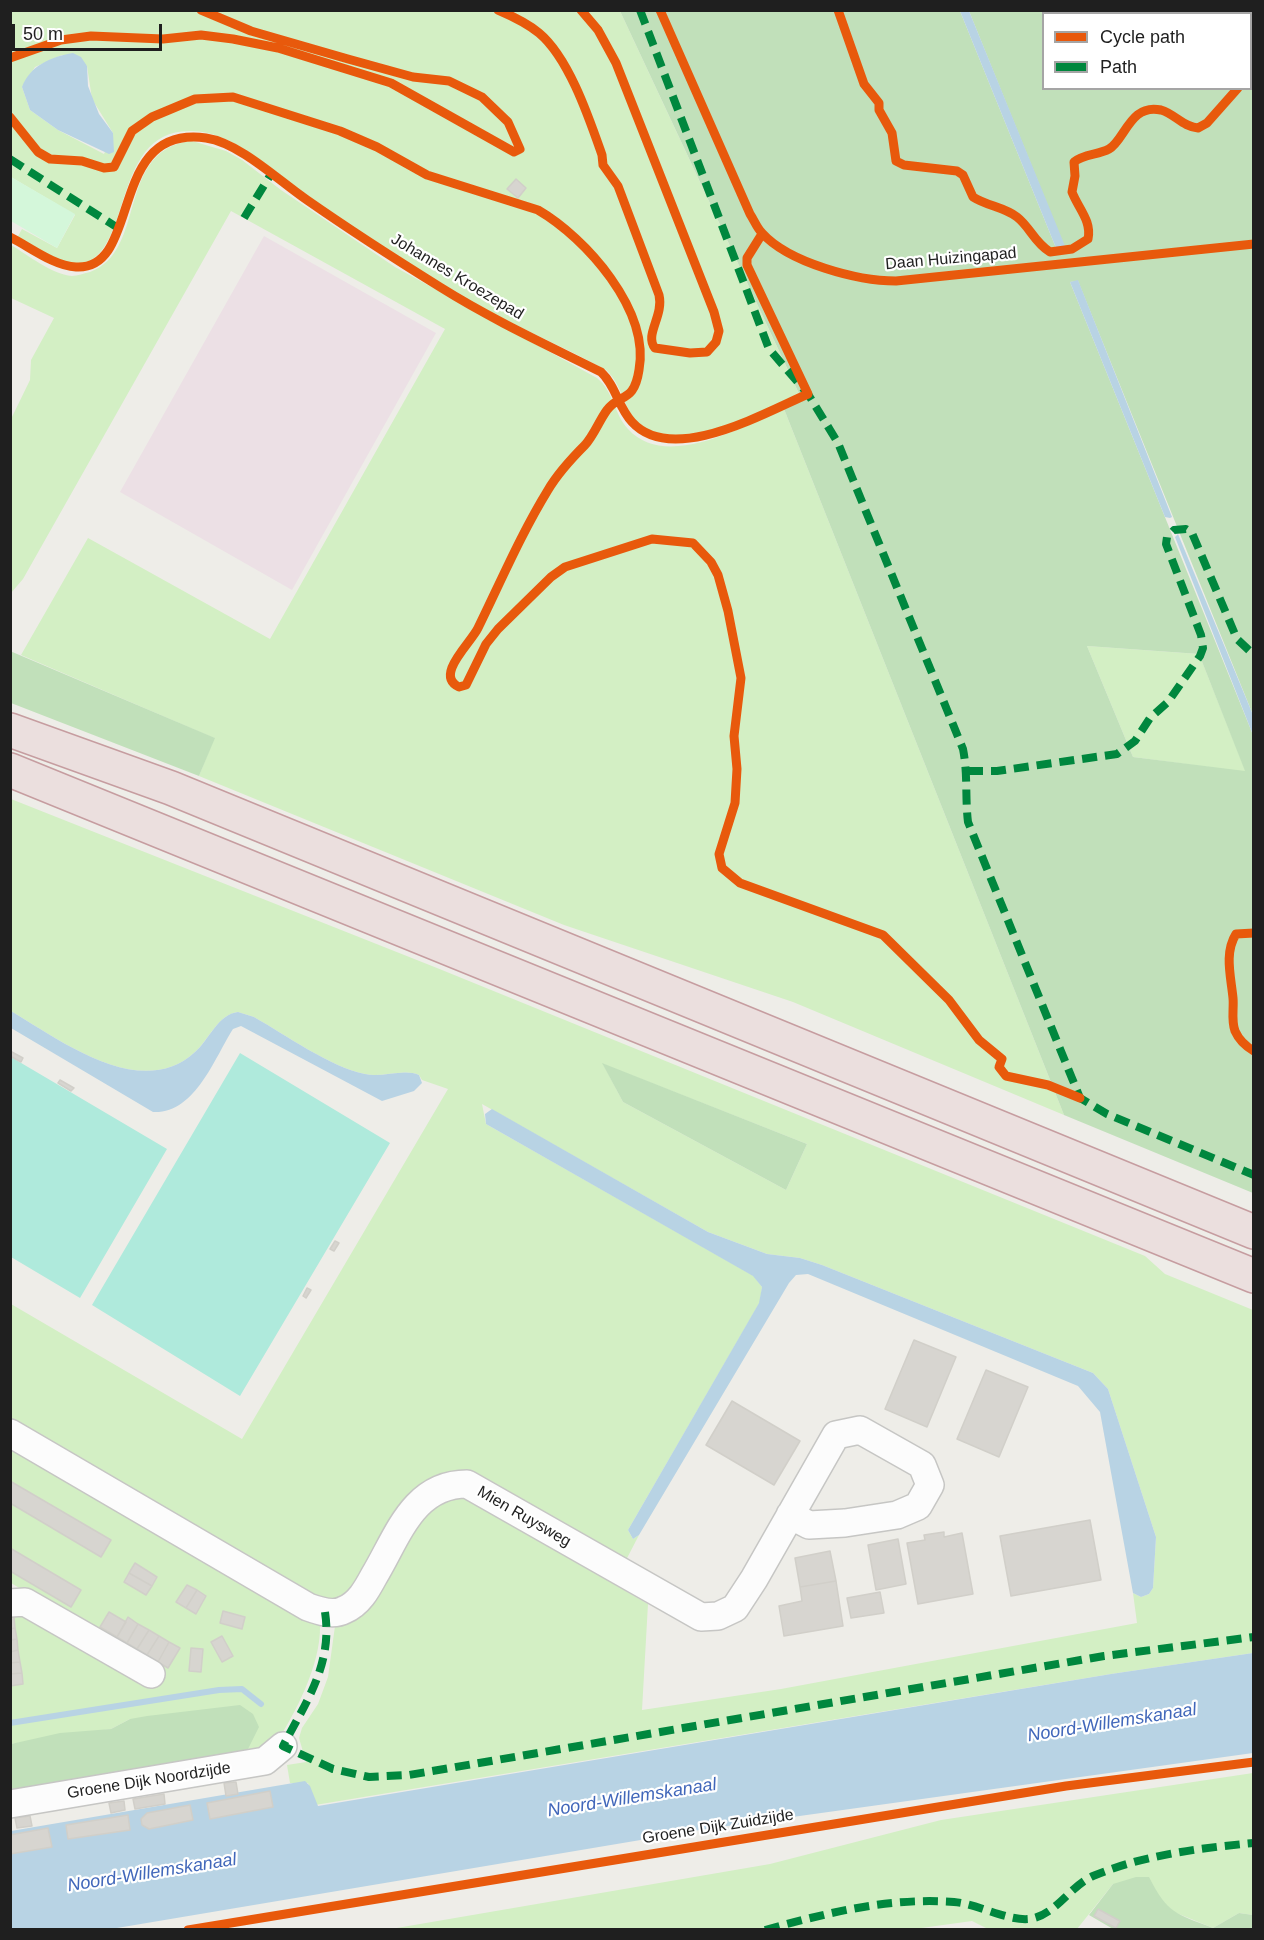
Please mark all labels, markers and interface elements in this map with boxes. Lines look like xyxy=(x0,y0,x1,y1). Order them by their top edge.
scale bar xyxy=(15,12,165,50)
legend xyxy=(1042,12,1252,90)
text: 50 m xyxy=(23,24,63,44)
text: Cycle path xyxy=(1100,27,1185,47)
text: Path xyxy=(1100,57,1137,77)
street label: Johannes Kroezepad xyxy=(387,230,527,324)
street label: Daan Huizingapad xyxy=(885,244,1017,274)
street label: Mien Ruysweg xyxy=(474,1482,574,1552)
water label: Noord-Willemskanaal xyxy=(1026,1699,1198,1747)
street label: Groene Dijk Noordzijde xyxy=(66,1759,232,1803)
water label: Noord-Willemskanaal xyxy=(546,1774,718,1822)
street label: Groene Dijk Zuidzijde xyxy=(641,1806,795,1848)
water label: Noord-Willemskanaal xyxy=(66,1849,238,1897)

